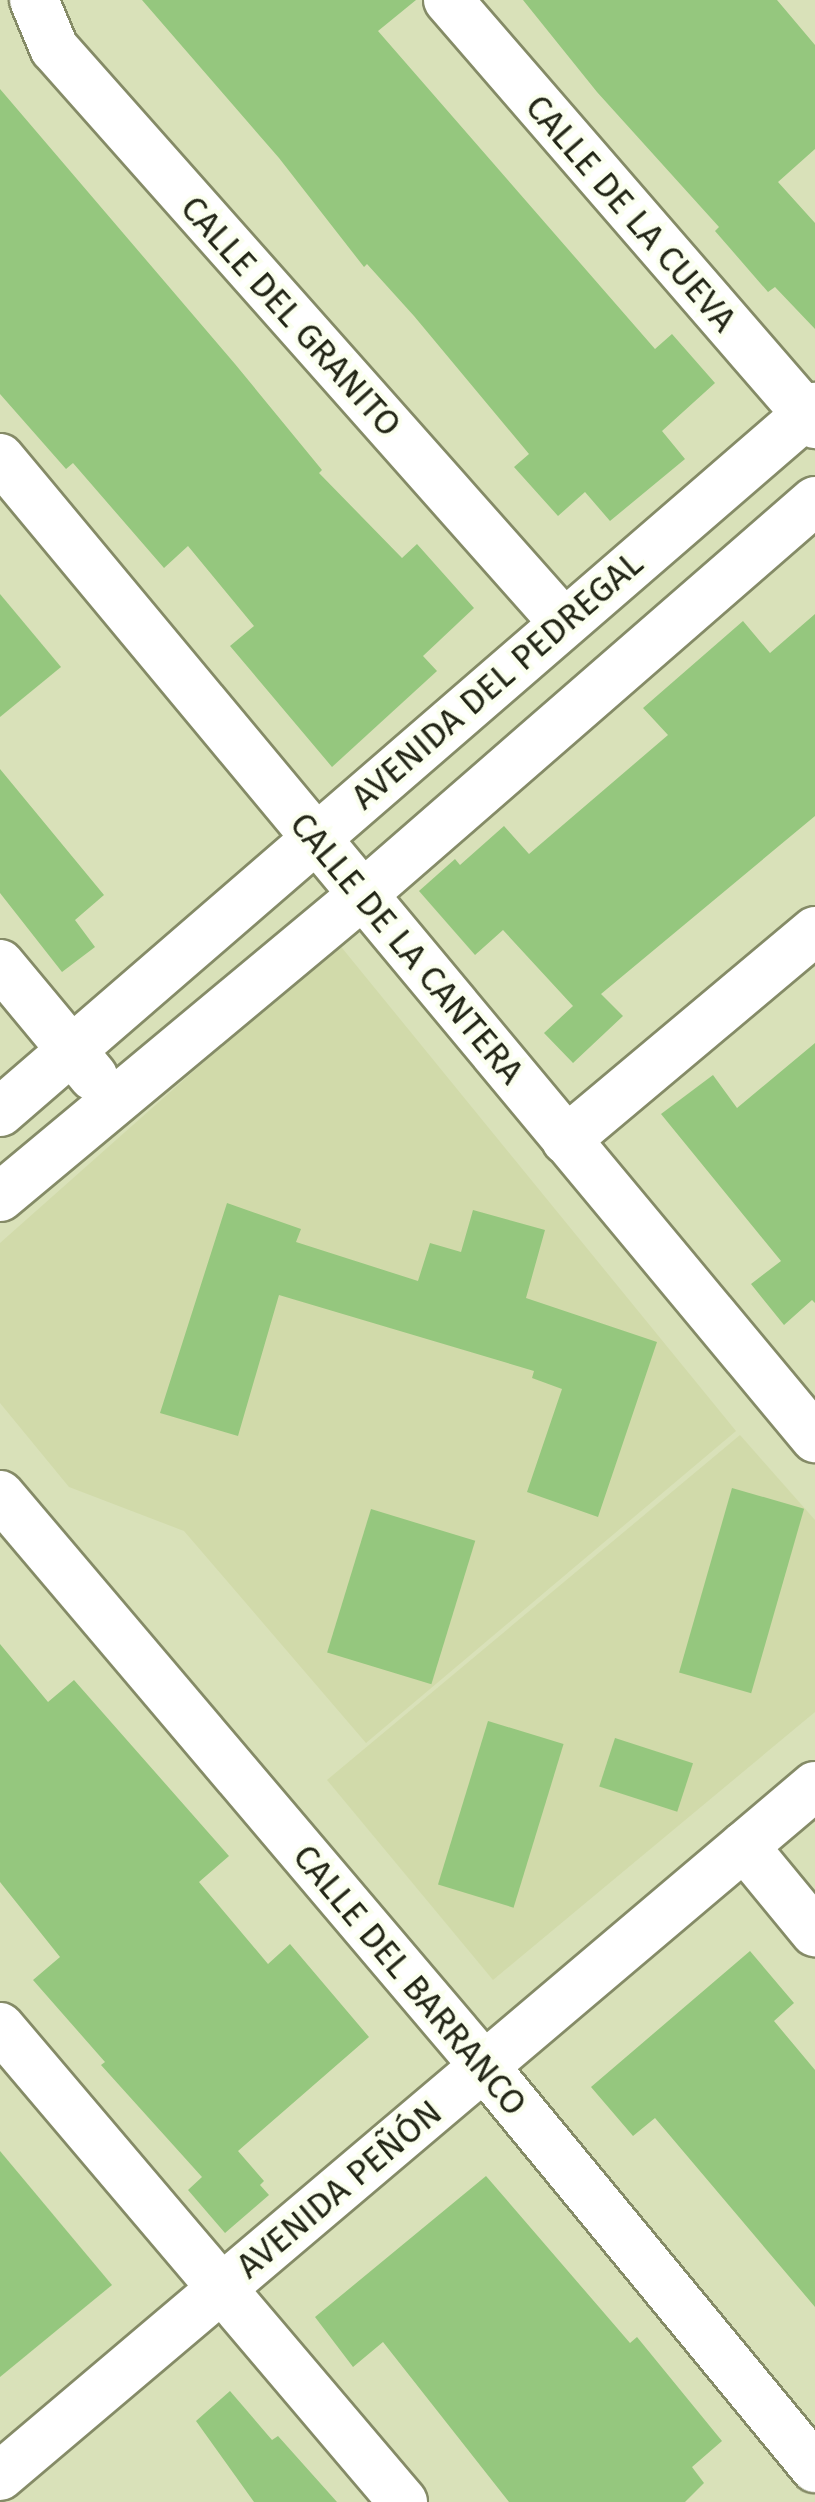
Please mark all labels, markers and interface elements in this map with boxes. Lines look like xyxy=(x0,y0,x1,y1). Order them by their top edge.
street label: CALLE DE LA CUEVA xyxy=(517,86,745,340)
street label: CALLE DEL GRANITO xyxy=(172,187,410,445)
street label: AVENIDA DEL PEDREGAL xyxy=(343,542,651,818)
street label: CALLE DE LA CANTERA xyxy=(281,804,533,1092)
street label: CALLE DEL BARRANCO xyxy=(284,1836,536,2124)
street label: AVENIDA PEÑÓN xyxy=(228,2091,450,2287)

